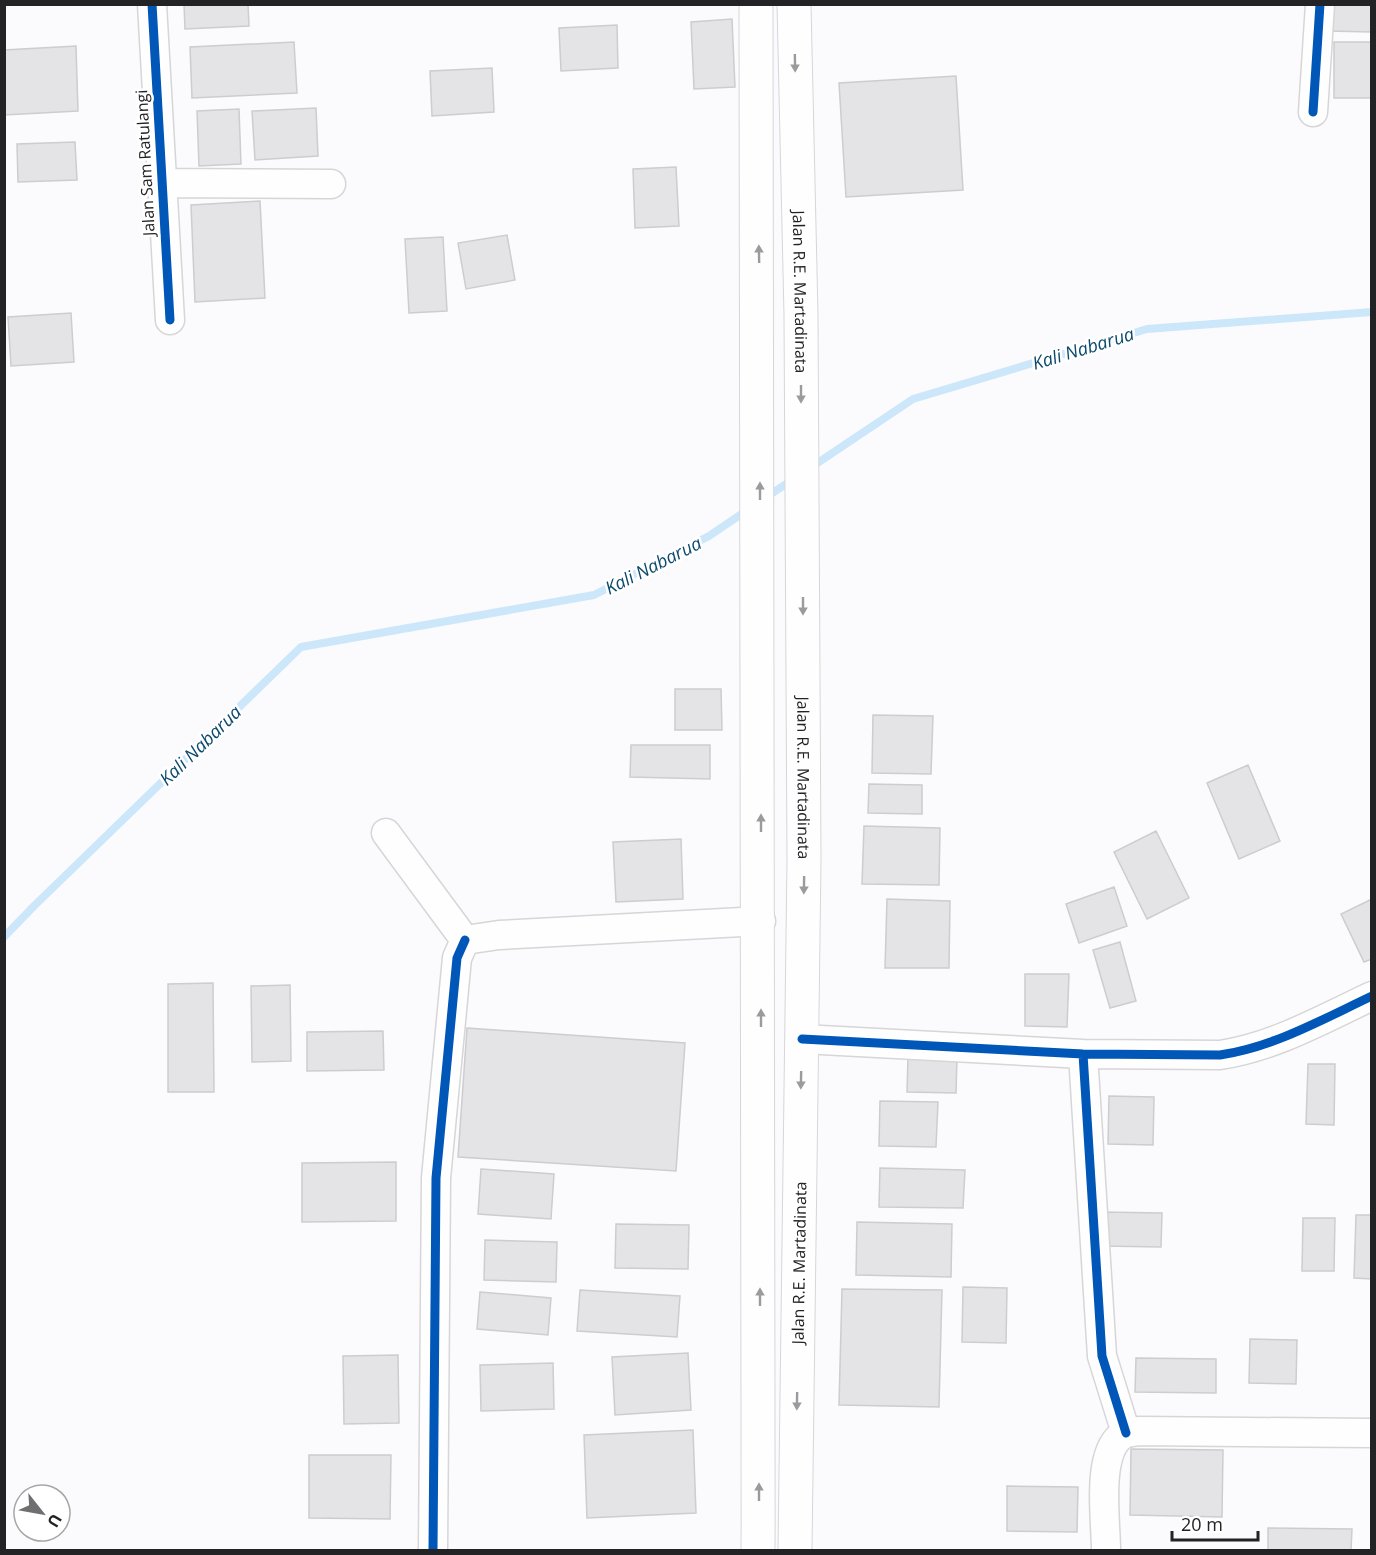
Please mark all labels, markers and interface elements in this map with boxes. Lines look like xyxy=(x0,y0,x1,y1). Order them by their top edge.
one-way arrow xyxy=(790,53,800,72)
street label: Jalan Sam Ratulangi xyxy=(130,89,160,239)
street label: Jalan R.E. Martadinata xyxy=(788,208,812,373)
one-way arrow xyxy=(754,245,764,264)
water label: Kali Nabarua xyxy=(1029,321,1137,375)
one-way arrow xyxy=(797,385,806,404)
one-way arrow xyxy=(755,482,765,501)
water label: Kali Nabarua xyxy=(601,530,705,600)
one-way arrow xyxy=(798,597,808,616)
street label: Jalan R.E. Martadinata xyxy=(792,694,815,859)
water label: Kali Nabarua xyxy=(154,700,246,790)
one-way arrow xyxy=(756,814,766,833)
one-way arrow xyxy=(799,876,808,895)
one-way arrow xyxy=(756,1009,766,1028)
one-way arrow xyxy=(796,1071,806,1090)
street label: Jalan R.E. Martadinata xyxy=(787,1181,811,1347)
one-way arrow xyxy=(755,1288,765,1307)
one-way arrow xyxy=(792,1392,802,1411)
north arrow xyxy=(12,1483,72,1543)
one-way arrow xyxy=(754,1483,764,1502)
scale bar xyxy=(1172,1504,1258,1542)
text: U xyxy=(42,1510,67,1532)
text: 20 m xyxy=(1181,1512,1223,1536)

